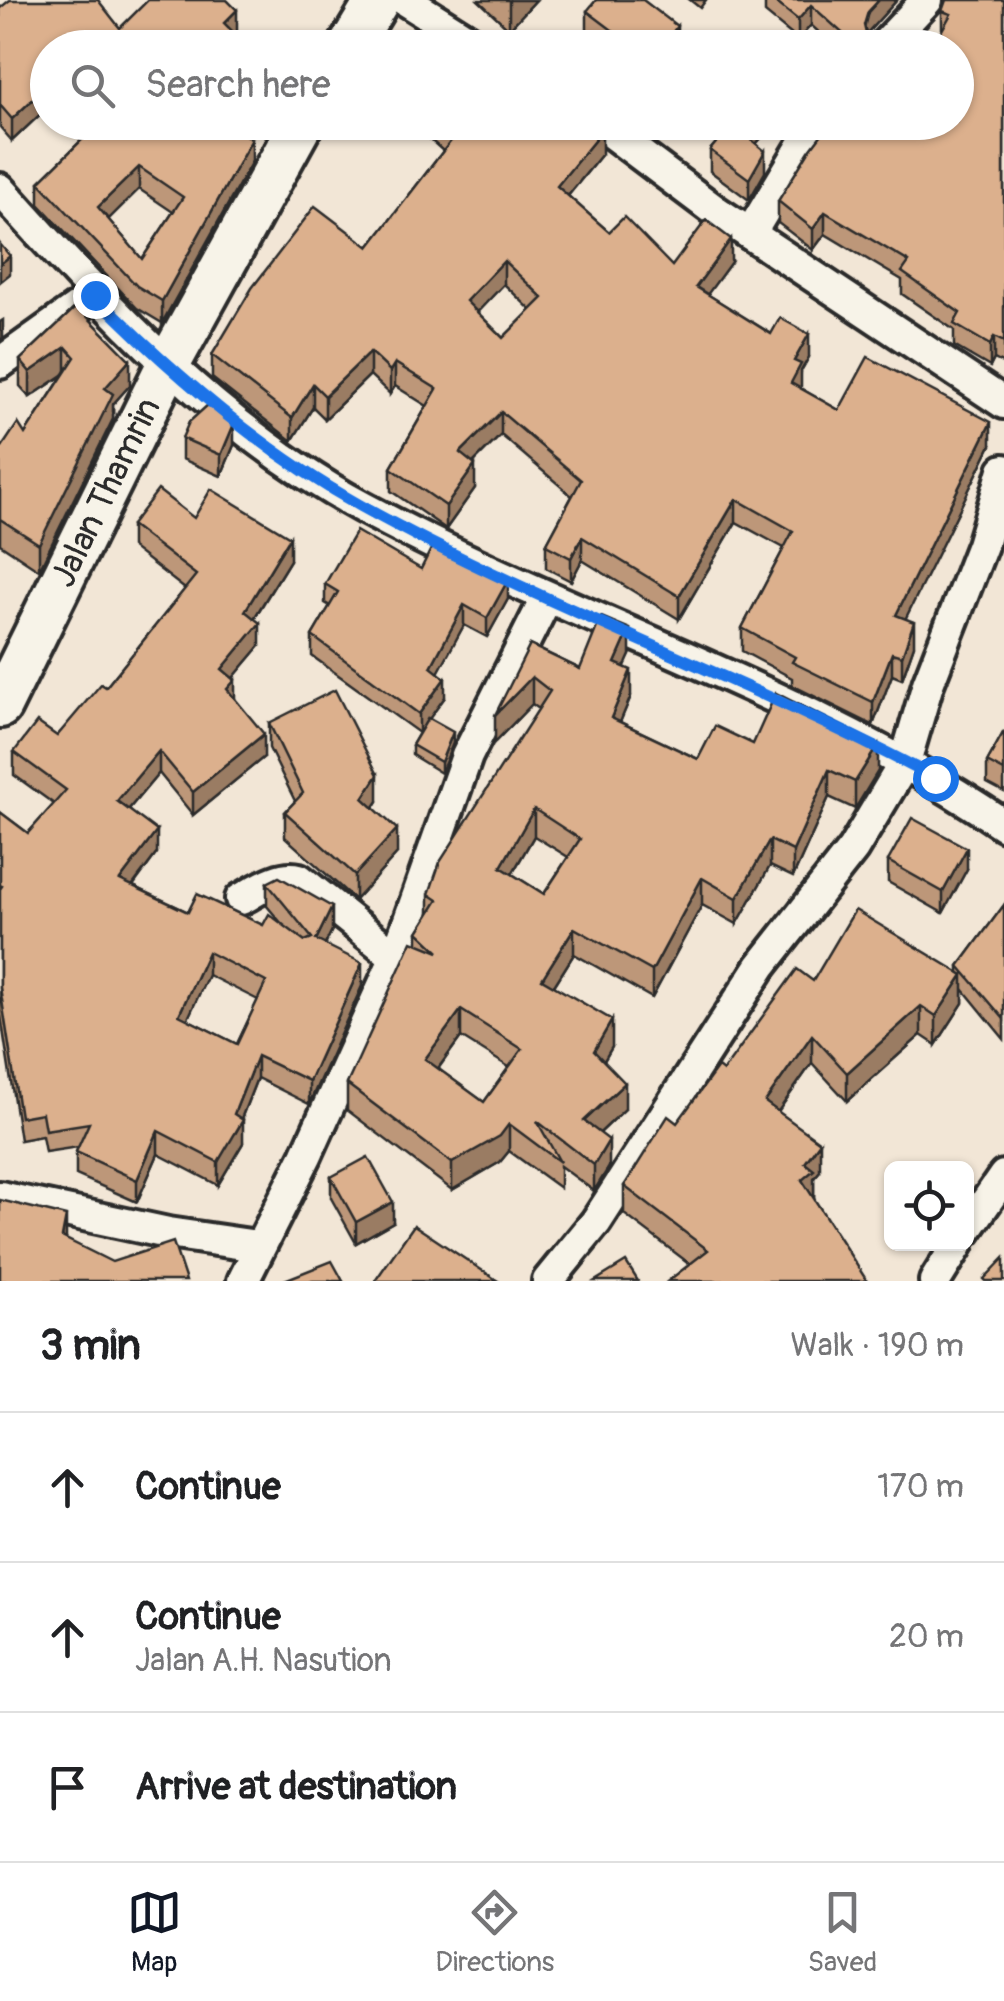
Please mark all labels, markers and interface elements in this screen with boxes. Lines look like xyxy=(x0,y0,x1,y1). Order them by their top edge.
search box xyxy=(30,30,974,140)
icon: search xyxy=(65,58,120,113)
text: Search here xyxy=(145,61,331,109)
route end xyxy=(73,273,119,319)
street label: Jalan Thamrin xyxy=(41,390,171,594)
route start xyxy=(913,756,959,802)
map controls xyxy=(884,1161,974,1251)
button: locate xyxy=(884,1161,974,1251)
text: 3 min xyxy=(40,1320,141,1372)
text: Walk · 190 m xyxy=(790,1326,964,1366)
icon: ahead xyxy=(40,1460,95,1515)
text: Continue xyxy=(135,1463,281,1511)
text: 170 m xyxy=(877,1467,964,1507)
text: Continue xyxy=(135,1593,281,1641)
icon: ahead xyxy=(40,1610,95,1665)
text: 20 m xyxy=(889,1617,964,1657)
text: Jalan A.H. Nasution xyxy=(135,1641,392,1681)
icon: arrive xyxy=(40,1760,95,1815)
text: Arrive at destination xyxy=(135,1763,457,1811)
tab: Map xyxy=(127,1885,182,1980)
tab: Directions xyxy=(435,1885,554,1980)
tab: Saved xyxy=(808,1885,877,1980)

